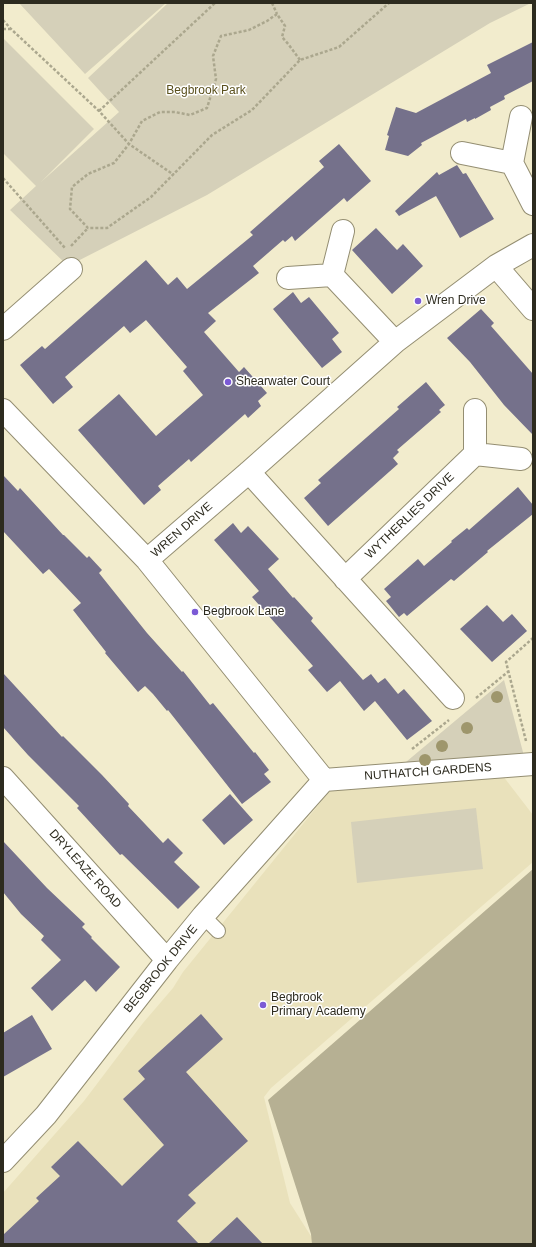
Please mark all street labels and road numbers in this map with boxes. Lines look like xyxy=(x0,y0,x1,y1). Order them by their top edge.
street label: WYTHERLIES DRIVE xyxy=(363,470,457,562)
street label: WREN DRIVE xyxy=(148,499,216,561)
street label: NUTHATCH GARDENS xyxy=(364,760,492,784)
street label: DRYLEAZE ROAD xyxy=(46,827,124,911)
street label: BEGBROOK DRIVE xyxy=(121,922,201,1016)

